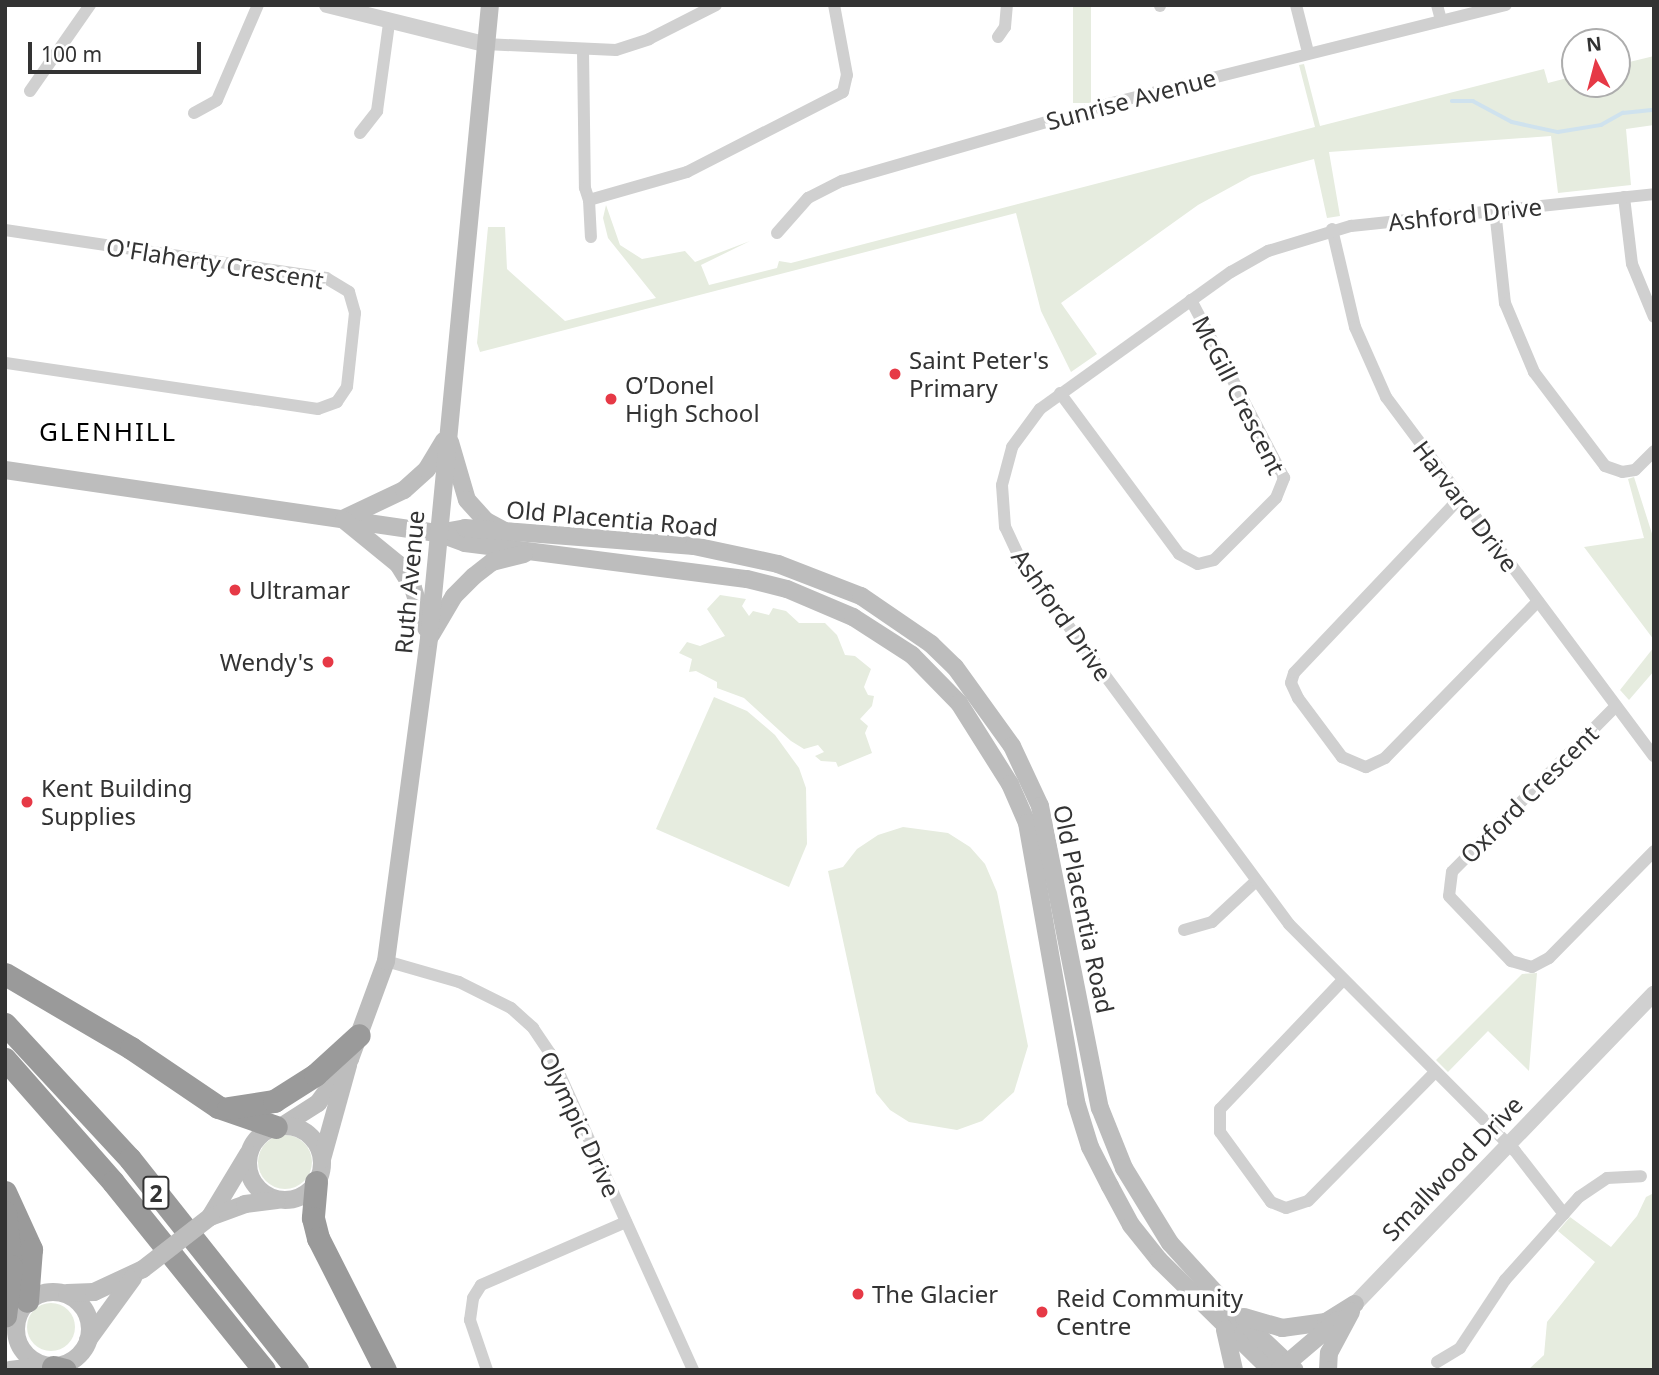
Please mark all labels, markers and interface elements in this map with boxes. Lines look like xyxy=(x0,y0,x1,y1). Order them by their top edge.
scale bar xyxy=(32,28,205,72)
north arrow xyxy=(1561,28,1631,98)
text: N xyxy=(1585,30,1603,58)
text: 100 m xyxy=(41,40,102,68)
street label: Sunrise Avenue xyxy=(1043,63,1219,135)
street label: Ashford Drive xyxy=(1387,192,1543,236)
street label: O'Flaherty Crescent xyxy=(104,232,326,294)
street label: McGill Crescent xyxy=(1187,311,1291,479)
place label: Saint Peter's Primary xyxy=(909,346,1049,402)
marker: Saint Peter's Primary xyxy=(887,366,903,382)
place label: O’Donel High School xyxy=(625,371,760,427)
marker: O’Donel High School xyxy=(603,391,619,407)
district label: GLENHILL xyxy=(40,416,176,448)
street label: Harvard Drive xyxy=(1407,435,1525,577)
street label: Old Placentia Road xyxy=(505,494,719,542)
street label: Ruth Avenue xyxy=(388,509,430,655)
street label: Ashford Drive xyxy=(1006,544,1118,686)
place label: Ultramar xyxy=(249,576,350,604)
marker: Ultramar xyxy=(227,582,243,598)
place label: Wendy's xyxy=(220,648,314,676)
marker: Wendy's xyxy=(320,654,336,670)
street label: Oxford Crescent xyxy=(1454,719,1604,869)
place label: Kent Building Supplies xyxy=(41,774,192,830)
marker: Kent Building Supplies xyxy=(19,794,35,810)
street label: Old Placentia Road xyxy=(1048,802,1120,1016)
street label: Olympic Drive xyxy=(534,1046,626,1202)
street label: Smallwood Drive xyxy=(1376,1090,1528,1246)
road number: 2 xyxy=(142,1174,170,1212)
place label: The Glacier xyxy=(872,1280,998,1308)
place label: Reid Community Centre xyxy=(1056,1284,1243,1340)
marker: The Glacier xyxy=(850,1286,866,1302)
marker: Reid Community Centre xyxy=(1034,1304,1050,1320)

